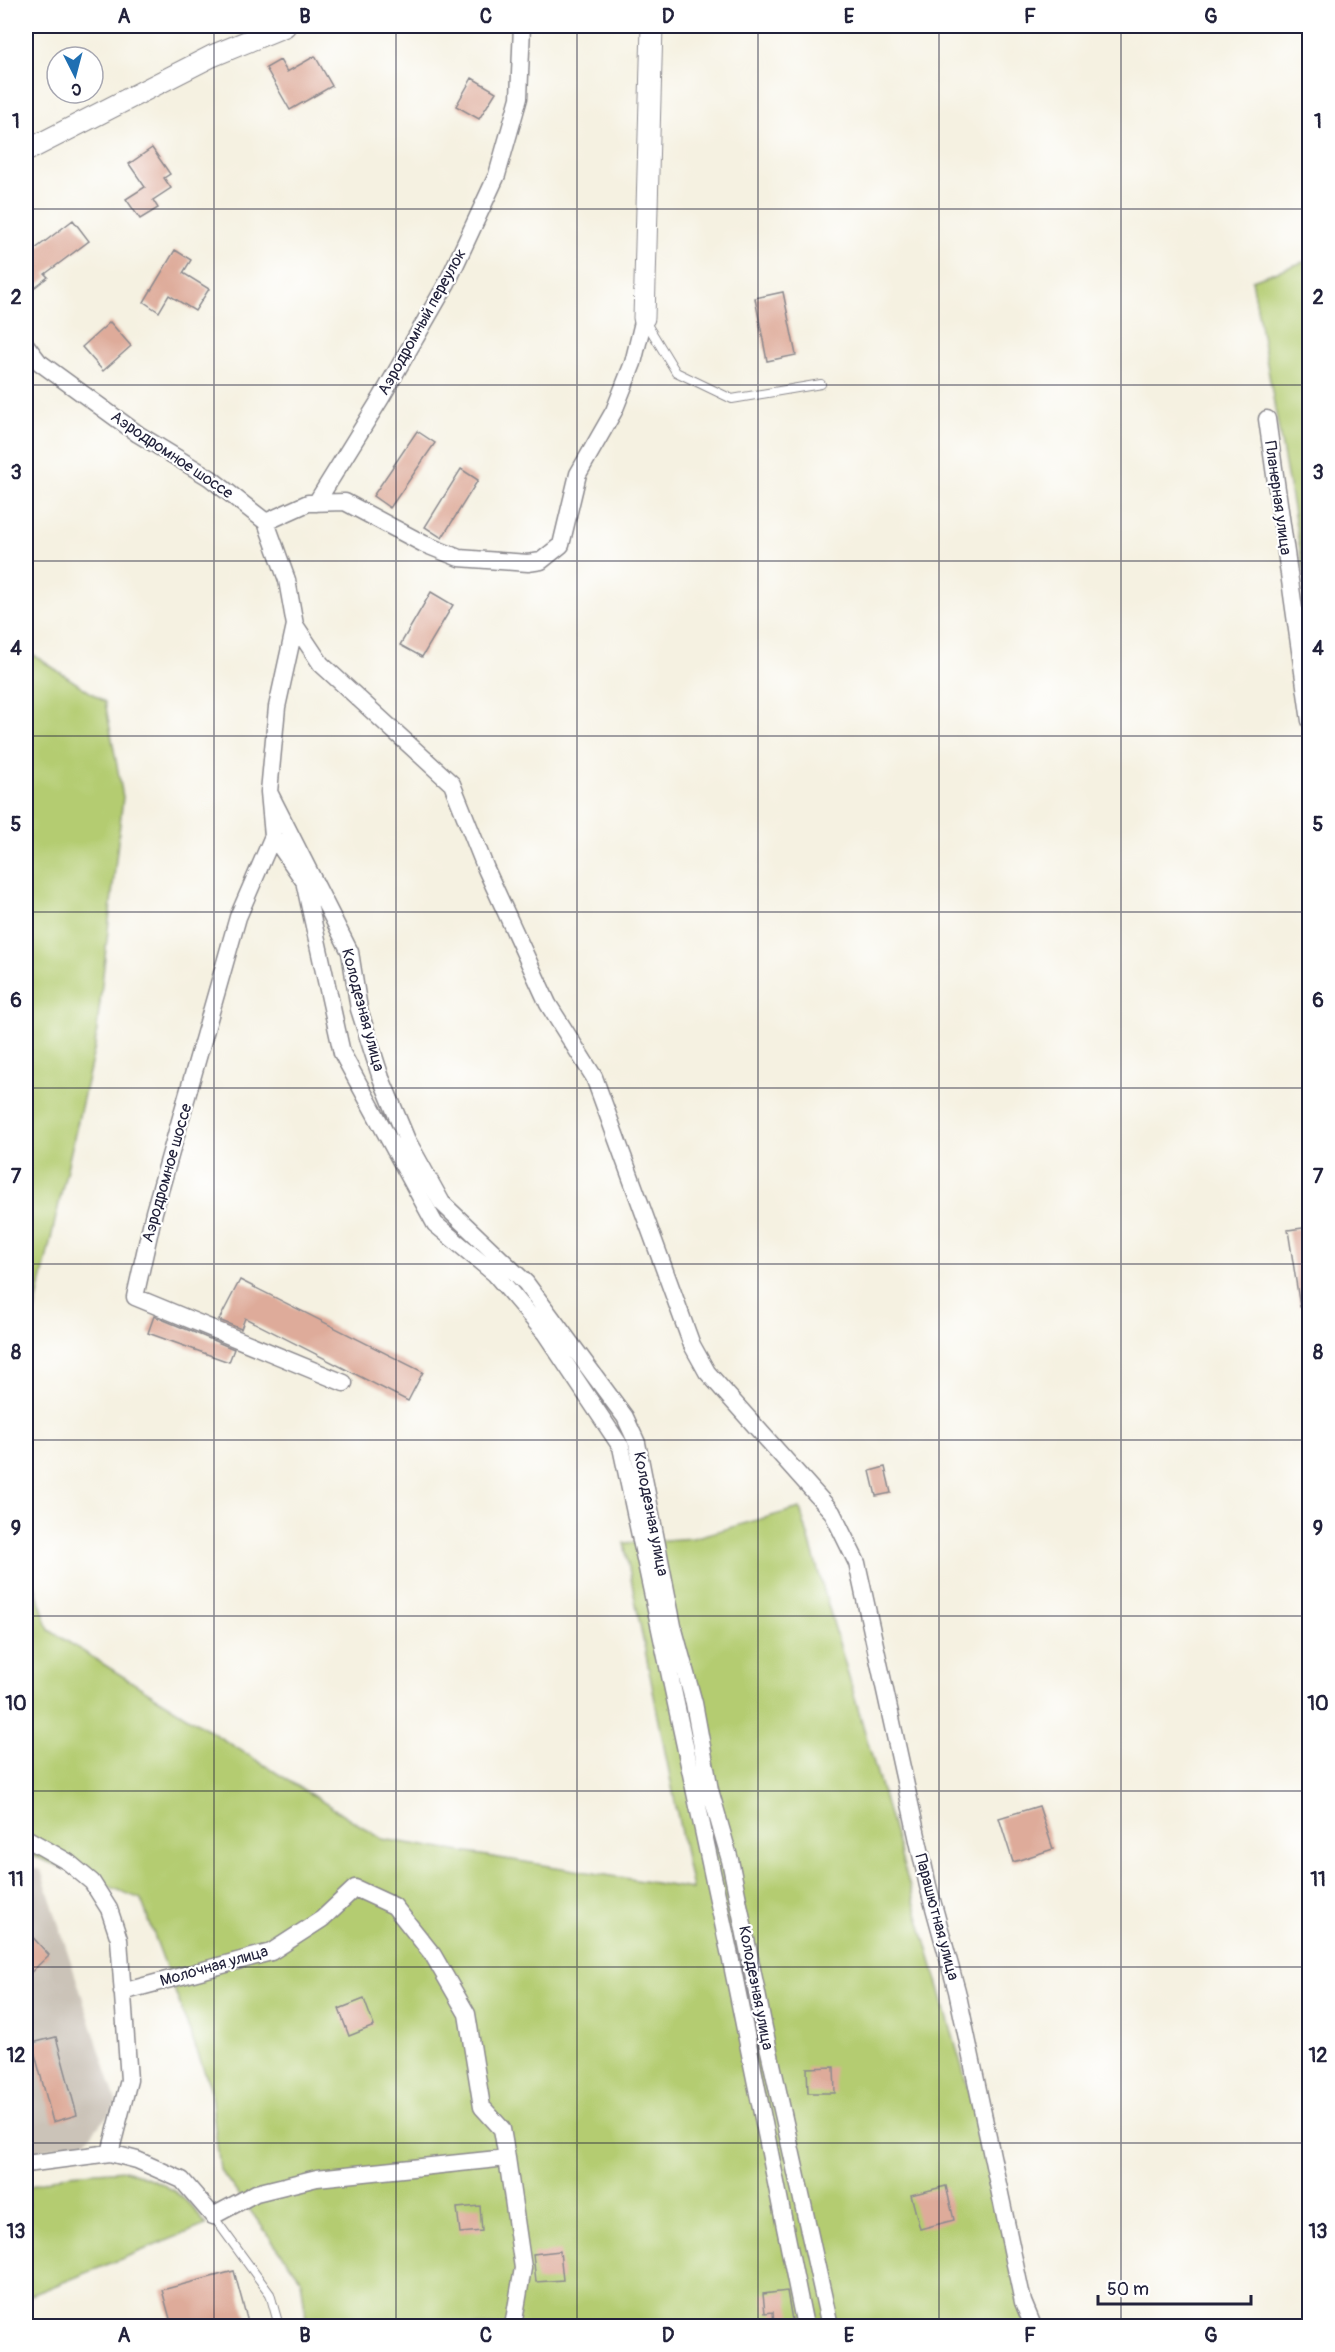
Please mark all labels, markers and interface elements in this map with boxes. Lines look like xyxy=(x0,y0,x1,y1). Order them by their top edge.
text: A xyxy=(118,4,131,29)
text: B xyxy=(299,4,311,29)
text: C xyxy=(480,4,492,29)
text: D xyxy=(662,4,675,29)
text: E xyxy=(844,4,855,29)
text: F xyxy=(1024,4,1036,29)
text: G xyxy=(1204,4,1218,29)
north arrow xyxy=(45,45,105,105)
text: С xyxy=(70,78,82,99)
text: 1 xyxy=(12,109,20,134)
text: 1 xyxy=(1314,109,1322,134)
street label: Аэродромный переулок xyxy=(373,245,471,399)
text: 2 xyxy=(10,285,22,310)
text: 2 xyxy=(1312,285,1324,310)
street label: Аэродромное шоссе xyxy=(107,407,237,503)
street label: Планерная улица xyxy=(1260,440,1296,556)
text: 3 xyxy=(10,460,22,485)
text: 3 xyxy=(1312,460,1324,485)
text: 4 xyxy=(10,636,22,661)
text: 4 xyxy=(1312,636,1324,661)
text: 5 xyxy=(11,812,22,837)
text: 5 xyxy=(1313,812,1324,837)
street label: Колодезная улица xyxy=(337,946,389,1074)
text: 6 xyxy=(10,988,22,1013)
text: 6 xyxy=(1312,988,1324,1013)
street label: Аэродромное шоссе xyxy=(138,1101,196,1245)
text: 7 xyxy=(11,1164,22,1189)
text: 7 xyxy=(1313,1164,1324,1189)
text: 8 xyxy=(11,1340,21,1365)
text: 8 xyxy=(1313,1340,1323,1365)
street label: Колодезная улица xyxy=(629,1450,673,1578)
text: 9 xyxy=(11,1516,21,1541)
text: 9 xyxy=(1313,1516,1323,1541)
text: 10 xyxy=(5,1691,27,1716)
text: 10 xyxy=(1307,1691,1329,1716)
street label: Парашютная улица xyxy=(911,1852,963,1982)
text: 11 xyxy=(8,1867,24,1892)
text: 11 xyxy=(1310,1867,1326,1892)
street label: Колодезная улица xyxy=(734,1924,778,2052)
street label: Молочная улица xyxy=(158,1941,270,1991)
text: 12 xyxy=(7,2043,26,2068)
text: 12 xyxy=(1309,2043,1328,2068)
text: 13 xyxy=(7,2219,25,2244)
text: 13 xyxy=(1309,2219,1327,2244)
scale bar xyxy=(1098,2268,1251,2306)
text: 50 m xyxy=(1107,2278,1149,2301)
text: A xyxy=(118,2323,131,2348)
text: B xyxy=(299,2323,311,2348)
text: C xyxy=(480,2323,492,2348)
text: D xyxy=(662,2323,675,2348)
text: E xyxy=(844,2323,855,2348)
text: F xyxy=(1024,2323,1036,2348)
text: G xyxy=(1204,2323,1218,2348)

